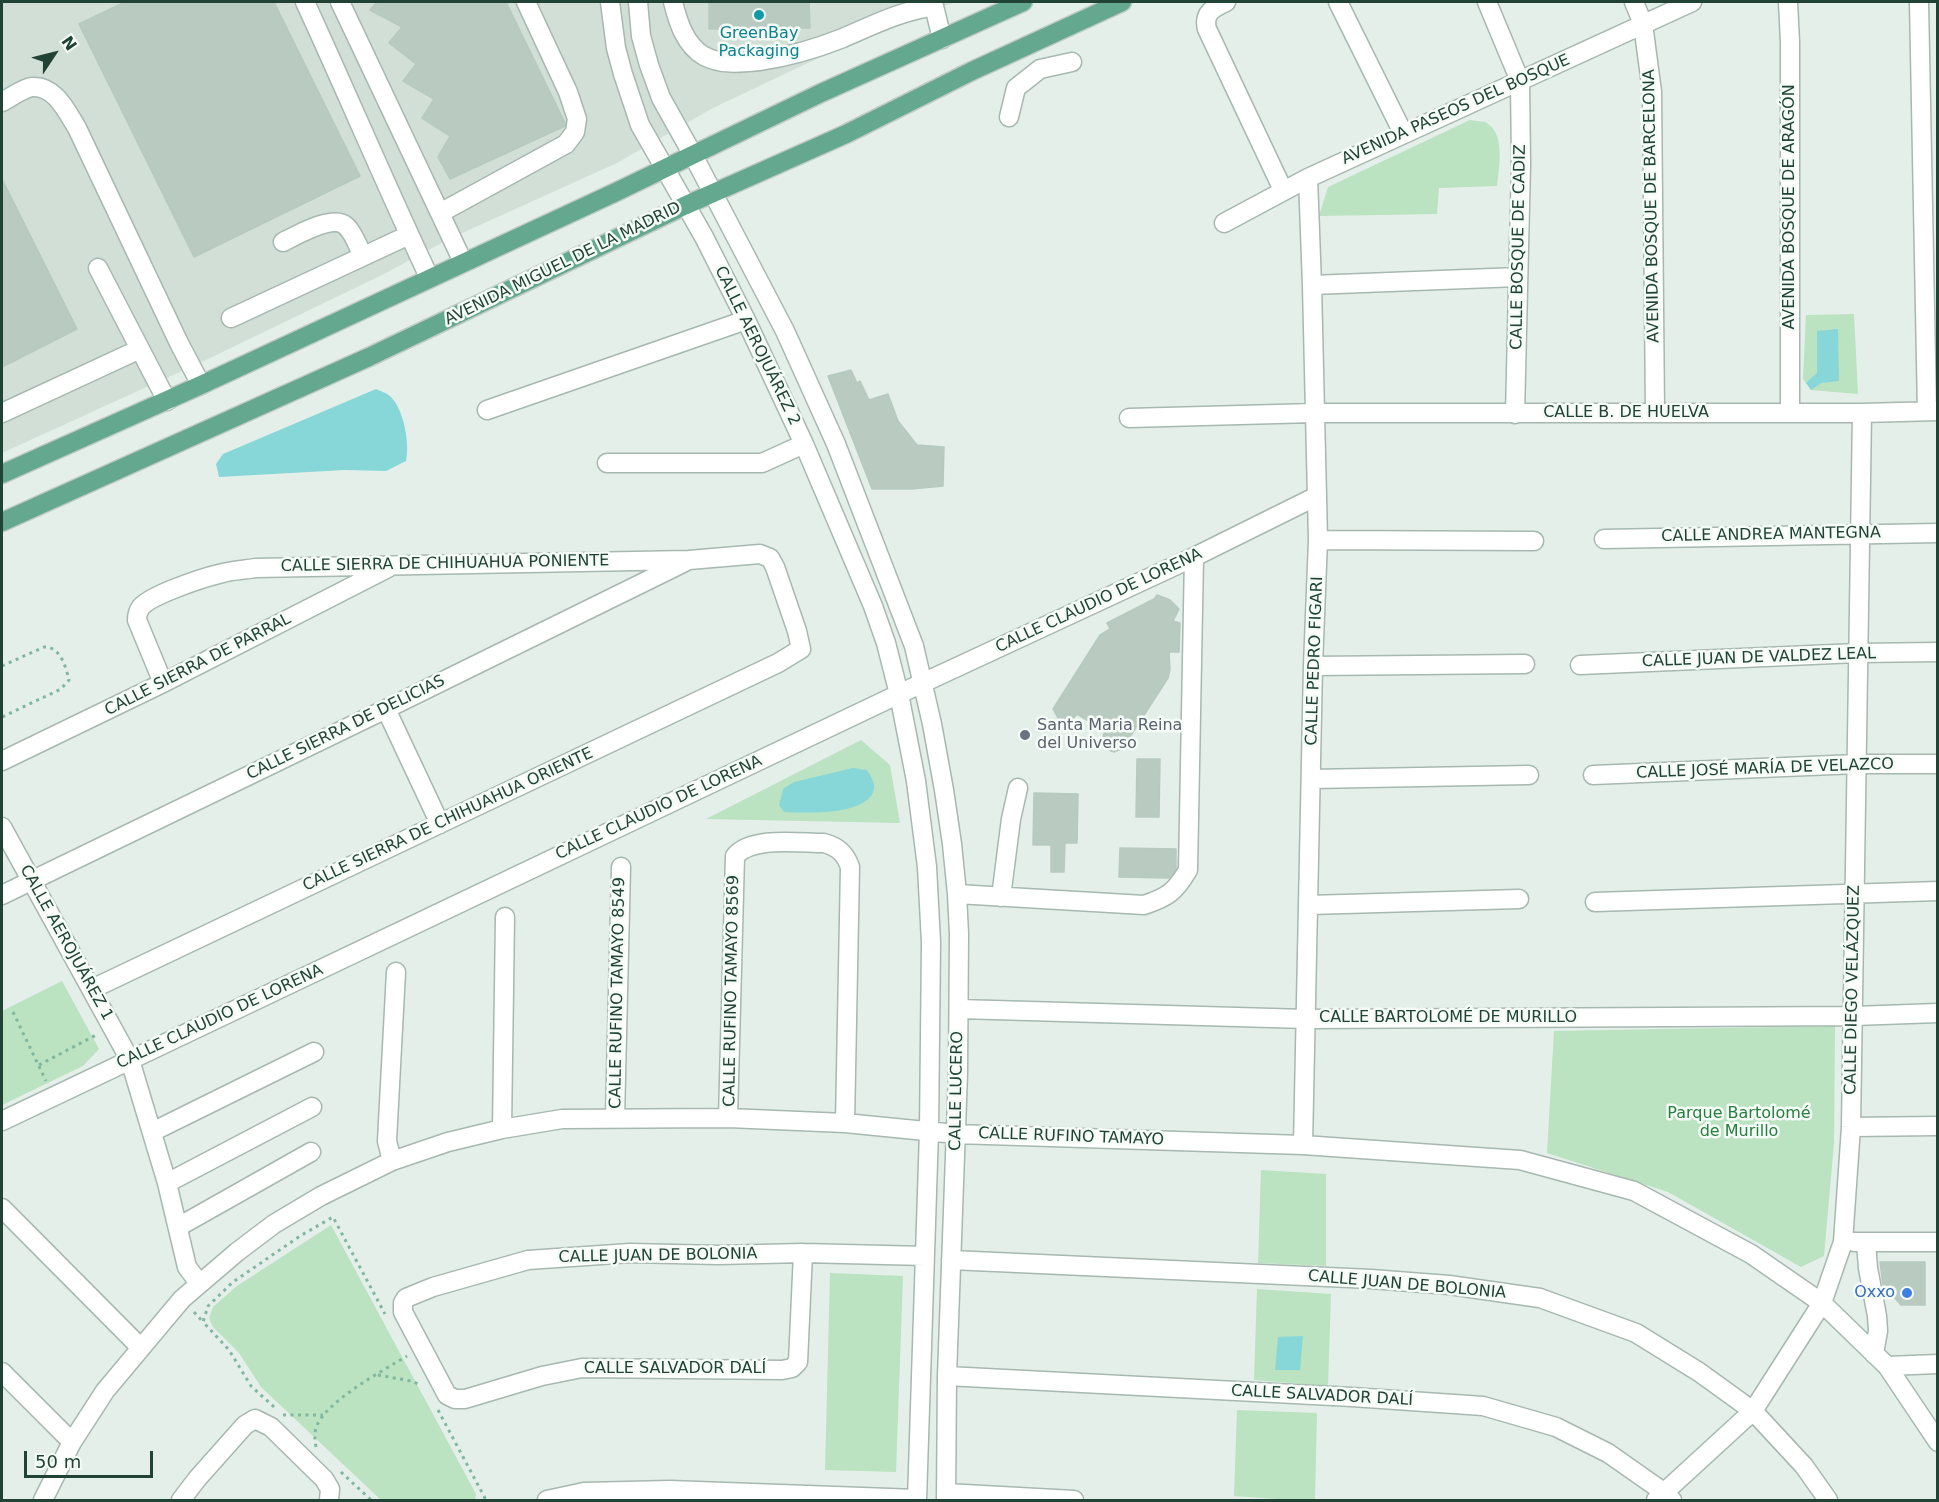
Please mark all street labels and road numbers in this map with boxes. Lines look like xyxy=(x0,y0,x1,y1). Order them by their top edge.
street label: AVENIDA PASEOS DEL BOSQUE xyxy=(1339,51,1573,169)
street label: AVENIDA BOSQUE DE BARCELONA xyxy=(1640,69,1664,343)
street label: AVENIDA BOSQUE DE ARAGÓN xyxy=(1780,84,1800,330)
street label: CALLE BOSQUE DE CADIZ xyxy=(1508,144,1530,350)
street label: AVENIDA MIGUEL DE LA MADRID xyxy=(442,198,684,330)
street label: CALLE AEROJUÁREZ 2 xyxy=(710,263,804,429)
street label: CALLE B. DE HUELVA xyxy=(1543,403,1709,423)
street label: CALLE ANDREA MANTEGNA xyxy=(1661,523,1881,547)
street label: CALLE CLAUDIO DE LORENA xyxy=(993,545,1205,657)
street label: CALLE SIERRA DE CHIHUAHUA PONIENTE xyxy=(281,552,609,576)
street label: CALLE PEDRO FIGARI xyxy=(1302,576,1328,746)
street label: CALLE SIERRA DE PARRAL xyxy=(102,610,294,720)
street label: CALLE JUAN DE VALDEZ LEAL xyxy=(1642,644,1876,672)
street label: CALLE SIERRA DE DELICIAS xyxy=(244,672,448,784)
street label: CALLE SIERRA DE CHIHUAHUA ORIENTE xyxy=(300,744,596,896)
street label: CALLE CLAUDIO DE LORENA xyxy=(553,752,765,864)
street label: CALLE JOSÉ MARÍA DE VELAZCO xyxy=(1636,755,1894,783)
street label: CALLE AEROJUÁREZ 1 xyxy=(15,862,117,1024)
street label: CALLE RUFINO TAMAYO 8569 xyxy=(720,875,744,1107)
street label: CALLE RUFINO TAMAYO 8549 xyxy=(606,877,630,1109)
street label: CALLE DIEGO VELÁZQUEZ xyxy=(1842,885,1864,1095)
street label: CALLE CLAUDIO DE LORENA xyxy=(114,961,326,1073)
street label: CALLE BARTOLOMÉ DE MURILLO xyxy=(1319,1008,1577,1028)
street label: CALLE LUCERO xyxy=(946,1031,968,1151)
street label: CALLE RUFINO TAMAYO xyxy=(978,1124,1164,1150)
street label: CALLE JUAN DE BOLONIA xyxy=(558,1245,758,1267)
street label: CALLE JUAN DE BOLONIA xyxy=(1307,1267,1507,1303)
street label: CALLE SALVADOR DALÍ xyxy=(584,1359,766,1379)
street label: CALLE SALVADOR DALÍ xyxy=(1230,1382,1414,1410)

